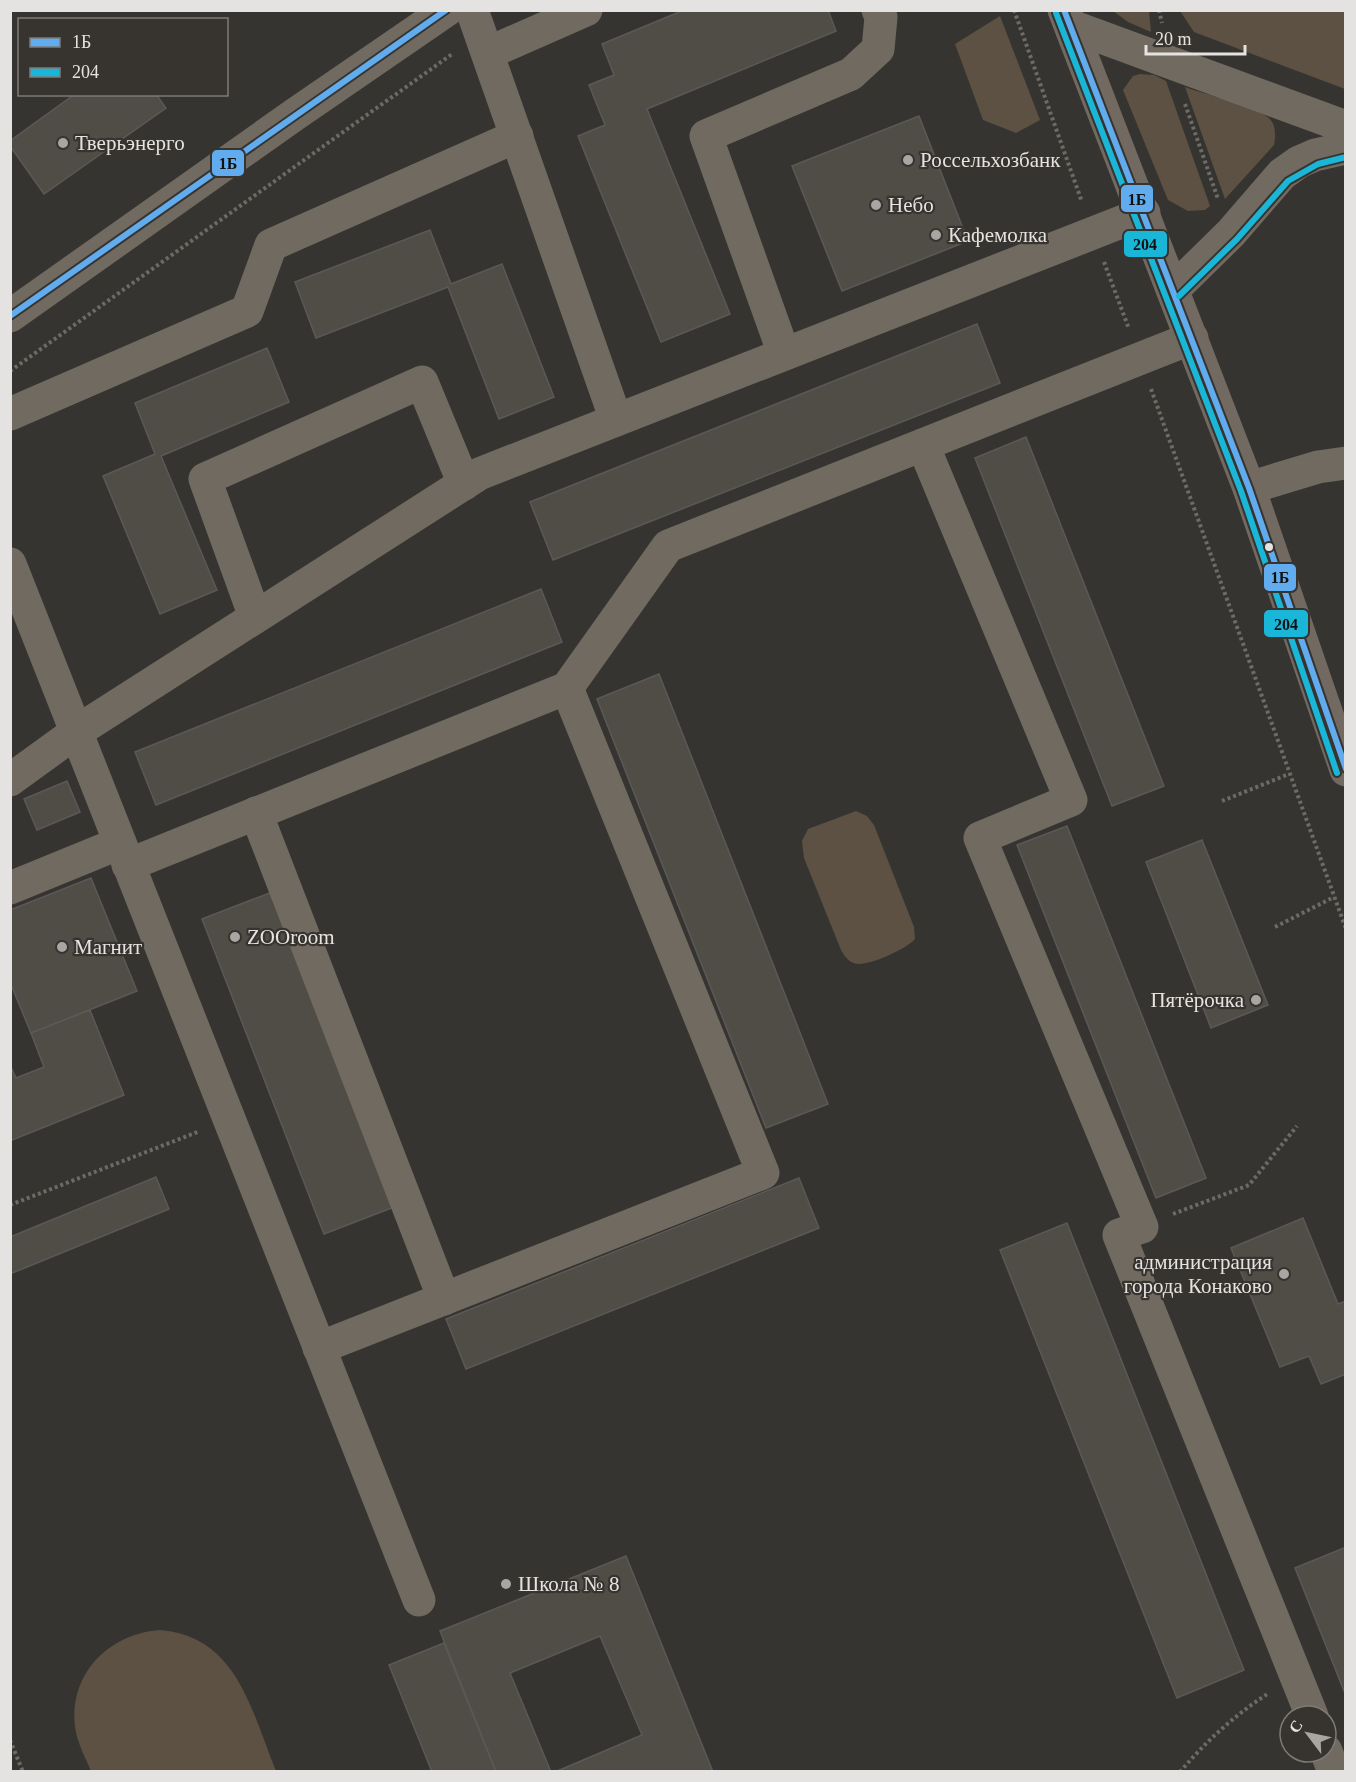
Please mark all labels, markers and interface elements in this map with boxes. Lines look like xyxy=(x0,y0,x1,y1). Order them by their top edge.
legend xyxy=(18,18,228,96)
scale bar xyxy=(1146,18,1245,56)
text: 20 m xyxy=(1155,29,1192,49)
text: 1Б xyxy=(72,32,91,52)
text: 204 xyxy=(72,62,99,82)
place label: Тверьэнерго xyxy=(75,131,185,155)
marker: Тверьэнерго xyxy=(56,136,70,150)
place label: Россельхозбанк xyxy=(920,148,1061,172)
line badge: 1Б xyxy=(211,149,245,177)
marker: Россельхозбанк xyxy=(901,153,915,167)
text: 1Б xyxy=(219,155,237,172)
line badge: 1Б xyxy=(1120,184,1154,213)
text: 1Б xyxy=(1128,191,1146,208)
place label: Небо xyxy=(888,193,934,217)
marker: Небо xyxy=(869,198,883,212)
place label: Кафемолка xyxy=(948,223,1048,247)
marker: Кафемолка xyxy=(929,228,943,242)
line badge: 204 xyxy=(1123,230,1168,258)
text: 204 xyxy=(1133,236,1157,253)
unlabelled marker xyxy=(1263,541,1275,553)
line badge: 1Б xyxy=(1263,563,1297,592)
text: 1Б xyxy=(1271,569,1289,586)
line badge: 204 xyxy=(1263,609,1309,638)
text: 204 xyxy=(1274,616,1298,633)
place label: ZOOroom xyxy=(247,925,335,949)
marker: ZOOroom xyxy=(228,930,242,944)
place label: Магнит xyxy=(74,935,142,959)
marker: Магнит xyxy=(55,940,69,954)
place label: Пятёрочка xyxy=(1150,988,1245,1012)
marker: Пятёрочка xyxy=(1249,993,1263,1007)
place label: администрация города Конаково xyxy=(1124,1250,1272,1298)
marker: администрация города Конаково xyxy=(1277,1267,1291,1281)
place label: Школа № 8 xyxy=(518,1572,619,1596)
marker: Школа № 8 xyxy=(499,1577,513,1591)
north arrow xyxy=(1278,1704,1338,1764)
text: С xyxy=(1285,1717,1306,1736)

